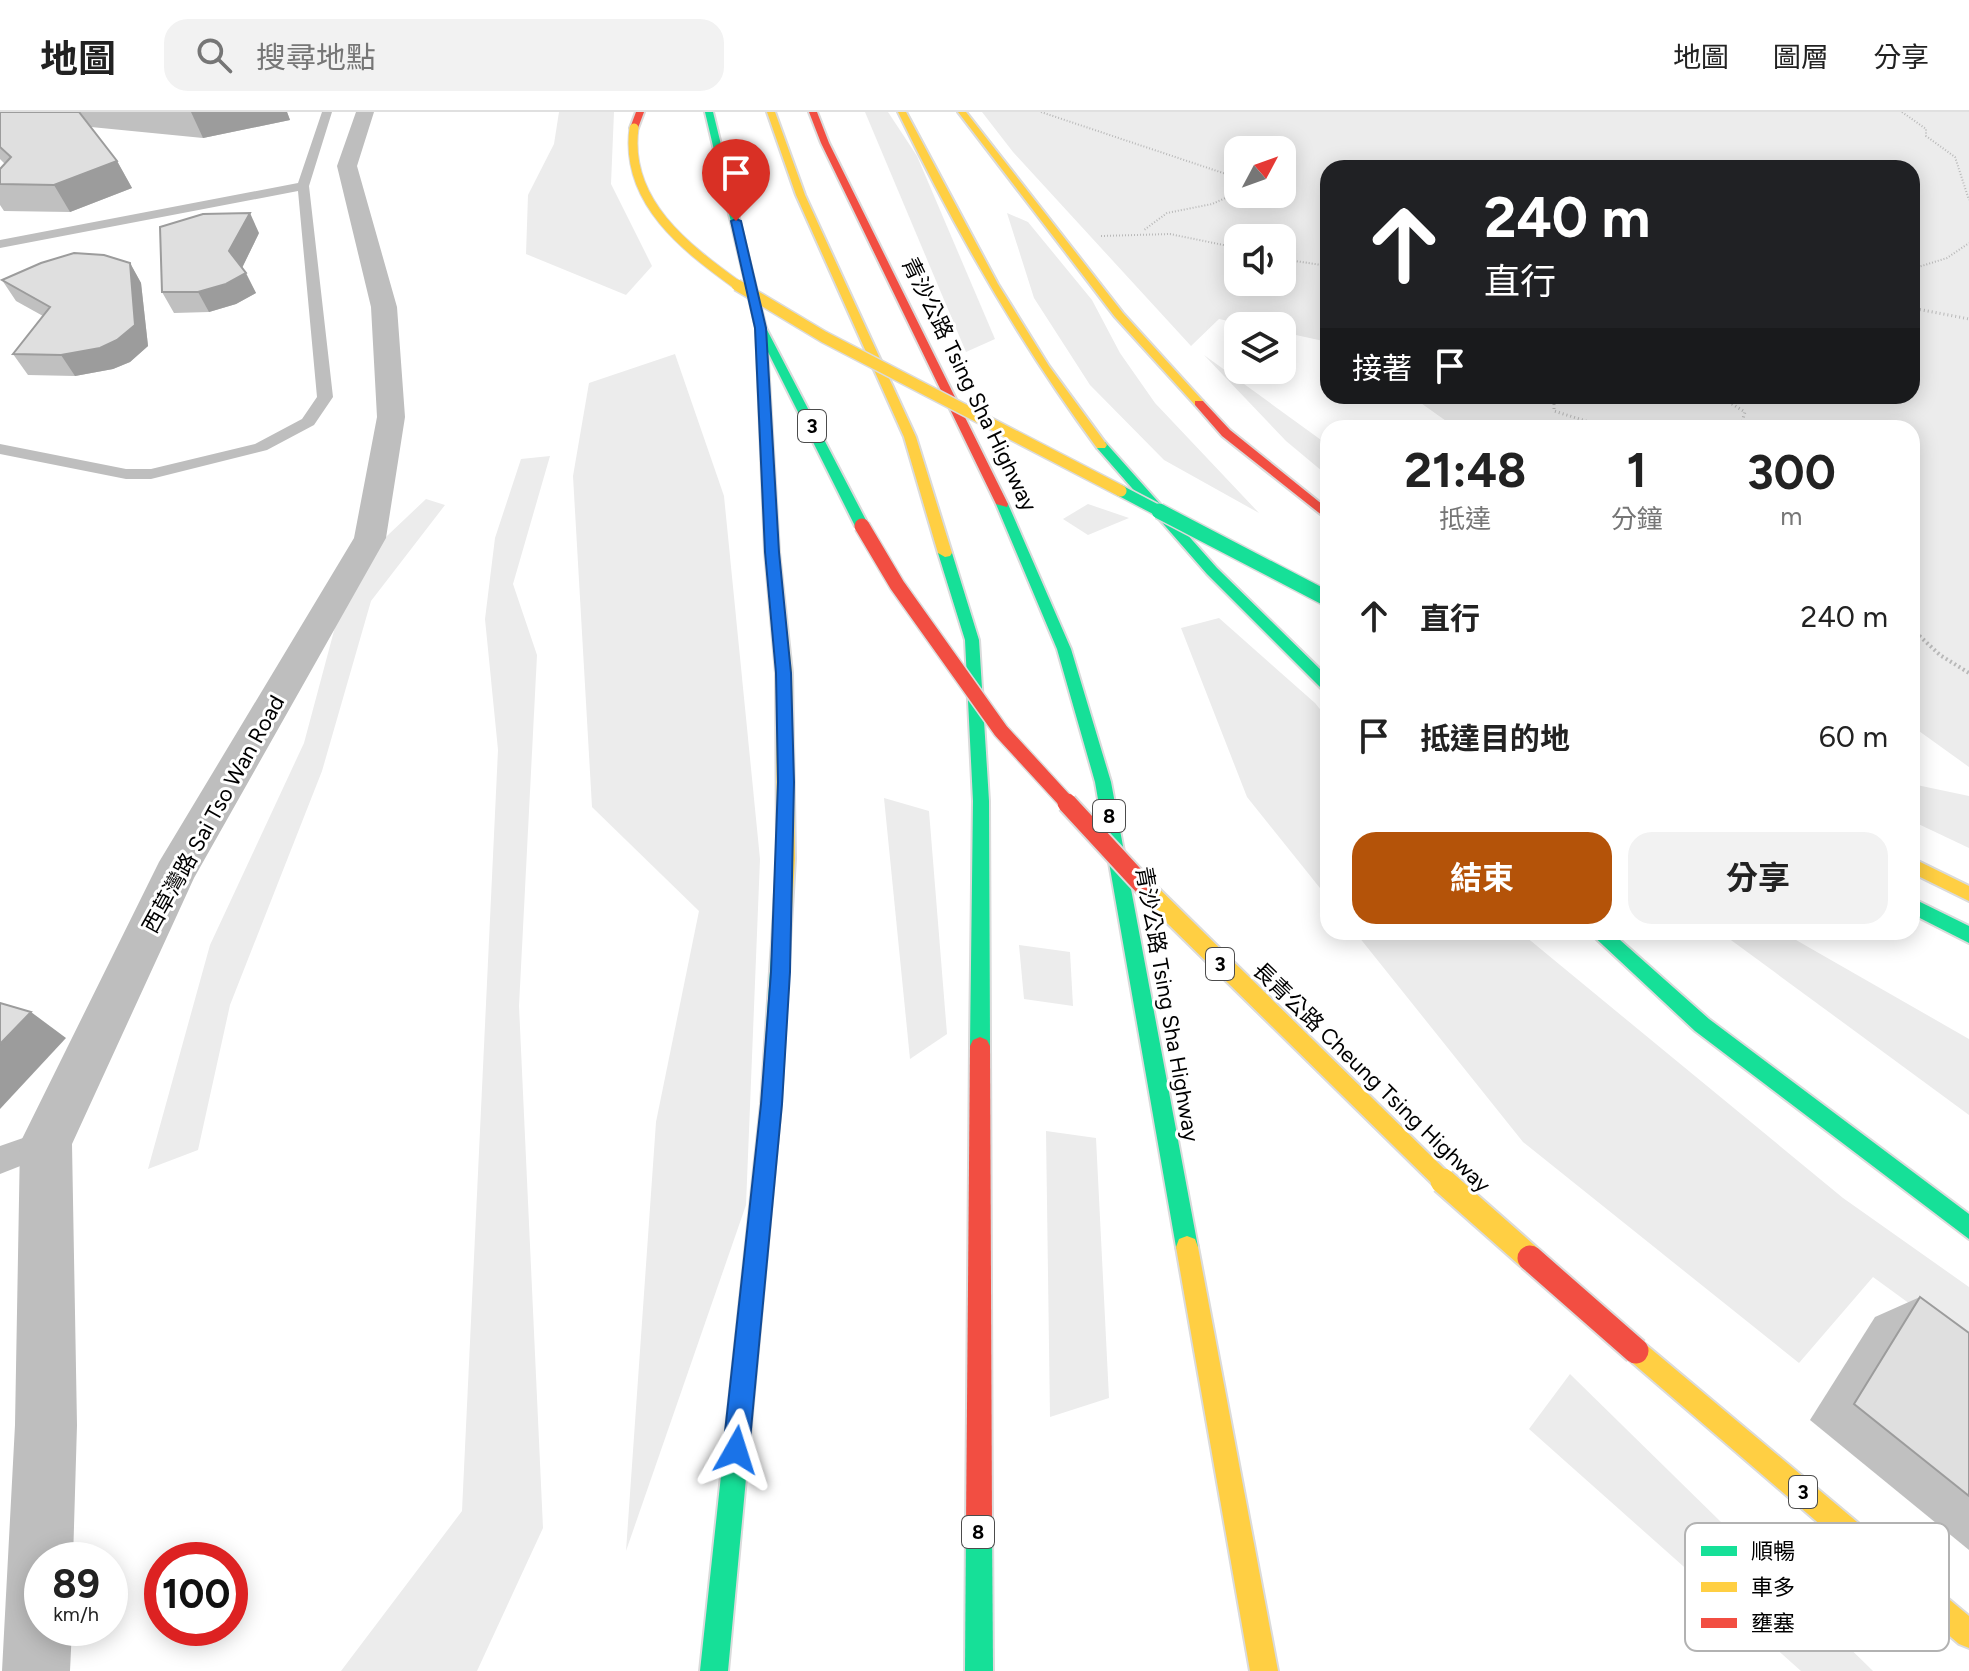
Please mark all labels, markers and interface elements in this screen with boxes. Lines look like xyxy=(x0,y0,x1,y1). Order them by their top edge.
search box xyxy=(164,19,724,91)
icon: search xyxy=(192,33,236,77)
text: 地圖 xyxy=(40,36,116,82)
text: 搜尋地點 xyxy=(256,39,376,76)
text: 地圖 xyxy=(1673,40,1729,74)
text: 圖層 xyxy=(1773,40,1829,74)
text: 分享 xyxy=(1873,40,1929,74)
north arrow xyxy=(1224,136,1296,208)
map controls xyxy=(1224,136,1296,384)
pin xyxy=(702,139,770,221)
icon: arrive xyxy=(714,151,758,195)
text: 240 m xyxy=(1484,184,1650,251)
icon: ahead xyxy=(1352,192,1456,296)
button: sound xyxy=(1224,224,1296,296)
street label: 青沙公路 Tsing Sha Highway xyxy=(896,253,1043,516)
text: 直行 xyxy=(1484,260,1556,303)
button: layers xyxy=(1224,312,1296,384)
icon: arrive xyxy=(1428,344,1472,388)
text: 接著 xyxy=(1352,350,1412,387)
road number: 3 xyxy=(798,410,826,442)
text: 21:48 xyxy=(1404,441,1526,499)
text: 1 xyxy=(1627,441,1647,499)
text: 300 xyxy=(1747,443,1836,501)
text: m xyxy=(1780,500,1802,532)
text: 抵達 xyxy=(1439,503,1491,535)
text: 分鐘 xyxy=(1611,503,1663,535)
icon: ahead xyxy=(1352,594,1396,638)
text: 240 m xyxy=(1800,598,1888,635)
text: 直行 xyxy=(1420,600,1480,637)
street label: 西草灣路 Sai Tso Wan Road xyxy=(137,690,290,938)
icon: arrive xyxy=(1352,714,1396,758)
text: 60 m xyxy=(1819,718,1888,755)
text: 抵達目的地 xyxy=(1420,720,1570,757)
road number: 8 xyxy=(1093,800,1125,832)
button: 結束 xyxy=(1352,832,1612,924)
button: 分享 xyxy=(1628,832,1888,924)
street label: 青沙公路 Tsing Sha Highway xyxy=(1130,864,1205,1144)
road number: 3 xyxy=(1206,948,1234,980)
street label: 長青公路 Cheung Tsing Highway xyxy=(1247,957,1496,1198)
position arrow xyxy=(694,1408,778,1492)
road number: 3 xyxy=(1789,1476,1817,1508)
road number: 8 xyxy=(962,1516,994,1548)
legend xyxy=(1685,1523,1949,1651)
text: 順暢 xyxy=(1751,1538,1795,1565)
speed limit sign: 100 xyxy=(144,1542,248,1646)
text: 89 xyxy=(52,1560,100,1608)
text: 車多 xyxy=(1751,1574,1795,1601)
text: km/h xyxy=(53,1602,99,1626)
text: 壅塞 xyxy=(1751,1610,1795,1637)

